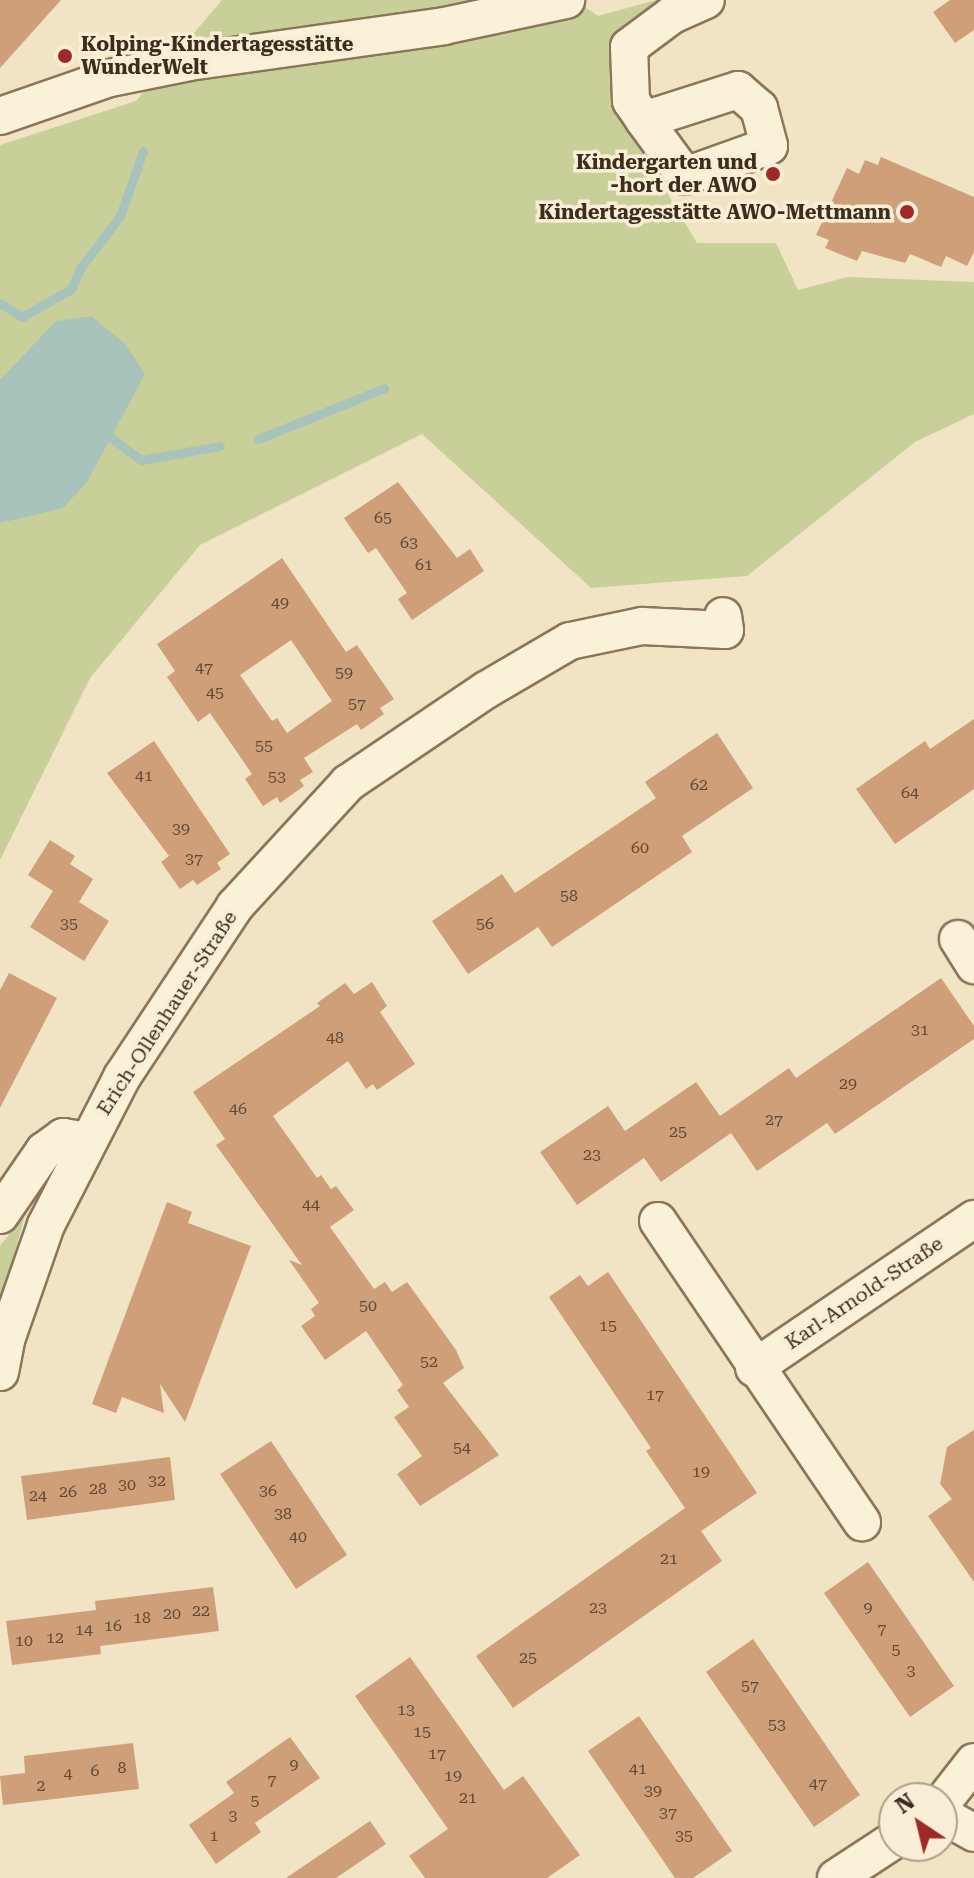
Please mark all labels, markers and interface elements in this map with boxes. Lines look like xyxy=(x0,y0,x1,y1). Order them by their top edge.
place label: Kolping-Kindertagesstätte WunderWelt xyxy=(81,32,354,79)
marker: Kolping-Kindertagesstätte WunderWelt xyxy=(56,47,74,65)
place label: Kindergarten und -hort der AWO xyxy=(576,150,757,197)
marker: Kindergarten und -hort der AWO xyxy=(764,165,782,183)
place label: Kindertagesstätte AWO-Mettmann xyxy=(539,200,891,224)
marker: Kindertagesstätte AWO-Mettmann xyxy=(898,203,916,221)
house number: 65 xyxy=(374,508,392,528)
house number: 63 xyxy=(400,533,418,553)
house number: 61 xyxy=(415,555,433,575)
house number: 49 xyxy=(271,593,289,613)
house number: 47 xyxy=(195,658,213,678)
house number: 59 xyxy=(335,663,353,683)
house number: 45 xyxy=(206,683,224,703)
house number: 57 xyxy=(348,694,366,714)
house number: 55 xyxy=(255,736,273,756)
house number: 41 xyxy=(135,766,153,786)
house number: 53 xyxy=(268,767,286,787)
house number: 62 xyxy=(690,775,708,795)
house number: 64 xyxy=(901,783,919,803)
house number: 39 xyxy=(172,819,190,839)
house number: 60 xyxy=(631,838,649,858)
house number: 37 xyxy=(185,849,203,869)
house number: 58 xyxy=(560,886,578,906)
street label: Erich-Ollenhauer-Straße xyxy=(92,906,242,1120)
house number: 35 xyxy=(60,914,78,934)
house number: 56 xyxy=(476,914,494,934)
house number: 31 xyxy=(911,1020,929,1040)
house number: 48 xyxy=(326,1028,344,1048)
house number: 29 xyxy=(839,1074,857,1094)
house number: 46 xyxy=(229,1099,247,1119)
house number: 27 xyxy=(765,1110,783,1130)
house number: 25 xyxy=(669,1122,687,1142)
house number: 23 xyxy=(583,1145,601,1165)
house number: 44 xyxy=(302,1195,320,1215)
street label: Karl-Arnold-Straße xyxy=(781,1231,947,1355)
house number: 50 xyxy=(359,1296,377,1316)
house number: 15 xyxy=(599,1316,617,1336)
house number: 52 xyxy=(420,1352,438,1372)
house number: 17 xyxy=(646,1385,664,1405)
house number: 54 xyxy=(453,1438,471,1458)
house number: 19 xyxy=(692,1462,710,1482)
house number: 32 xyxy=(148,1471,166,1491)
house number: 30 xyxy=(118,1475,136,1495)
house number: 28 xyxy=(89,1479,107,1499)
house number: 36 xyxy=(259,1481,277,1501)
house number: 26 xyxy=(59,1482,77,1502)
house number: 24 xyxy=(29,1486,47,1506)
house number: 38 xyxy=(274,1504,292,1524)
house number: 40 xyxy=(289,1527,307,1547)
house number: 21 xyxy=(660,1549,678,1569)
house number: 23 xyxy=(589,1598,607,1618)
house number: 9 xyxy=(864,1598,872,1618)
house number: 22 xyxy=(192,1601,210,1621)
house number: 20 xyxy=(163,1604,181,1624)
house number: 18 xyxy=(133,1608,151,1628)
house number: 16 xyxy=(104,1616,122,1636)
house number: 7 xyxy=(878,1619,886,1639)
house number: 14 xyxy=(75,1620,93,1640)
house number: 12 xyxy=(46,1628,64,1648)
house number: 10 xyxy=(15,1631,33,1651)
house number: 5 xyxy=(892,1640,900,1660)
house number: 25 xyxy=(519,1648,537,1668)
house number: 3 xyxy=(907,1661,915,1681)
house number: 57 xyxy=(741,1676,759,1696)
house number: 13 xyxy=(397,1700,415,1720)
house number: 53 xyxy=(768,1715,786,1735)
house number: 15 xyxy=(413,1722,431,1742)
house number: 17 xyxy=(428,1744,446,1764)
house number: 9 xyxy=(290,1755,298,1775)
house number: 8 xyxy=(118,1758,126,1778)
house number: 41 xyxy=(629,1759,647,1779)
house number: 6 xyxy=(91,1761,99,1781)
house number: 4 xyxy=(64,1764,72,1784)
house number: 19 xyxy=(444,1766,462,1786)
house number: 7 xyxy=(268,1770,276,1790)
house number: 47 xyxy=(809,1774,827,1794)
house number: 2 xyxy=(37,1776,45,1796)
house number: 39 xyxy=(644,1781,662,1801)
north arrow xyxy=(878,1782,958,1862)
house number: 21 xyxy=(459,1788,477,1808)
text: N xyxy=(891,1788,919,1819)
house number: 5 xyxy=(251,1791,259,1811)
house number: 37 xyxy=(659,1803,677,1823)
house number: 3 xyxy=(229,1806,237,1826)
house number: 1 xyxy=(210,1826,218,1846)
house number: 35 xyxy=(675,1826,693,1846)

